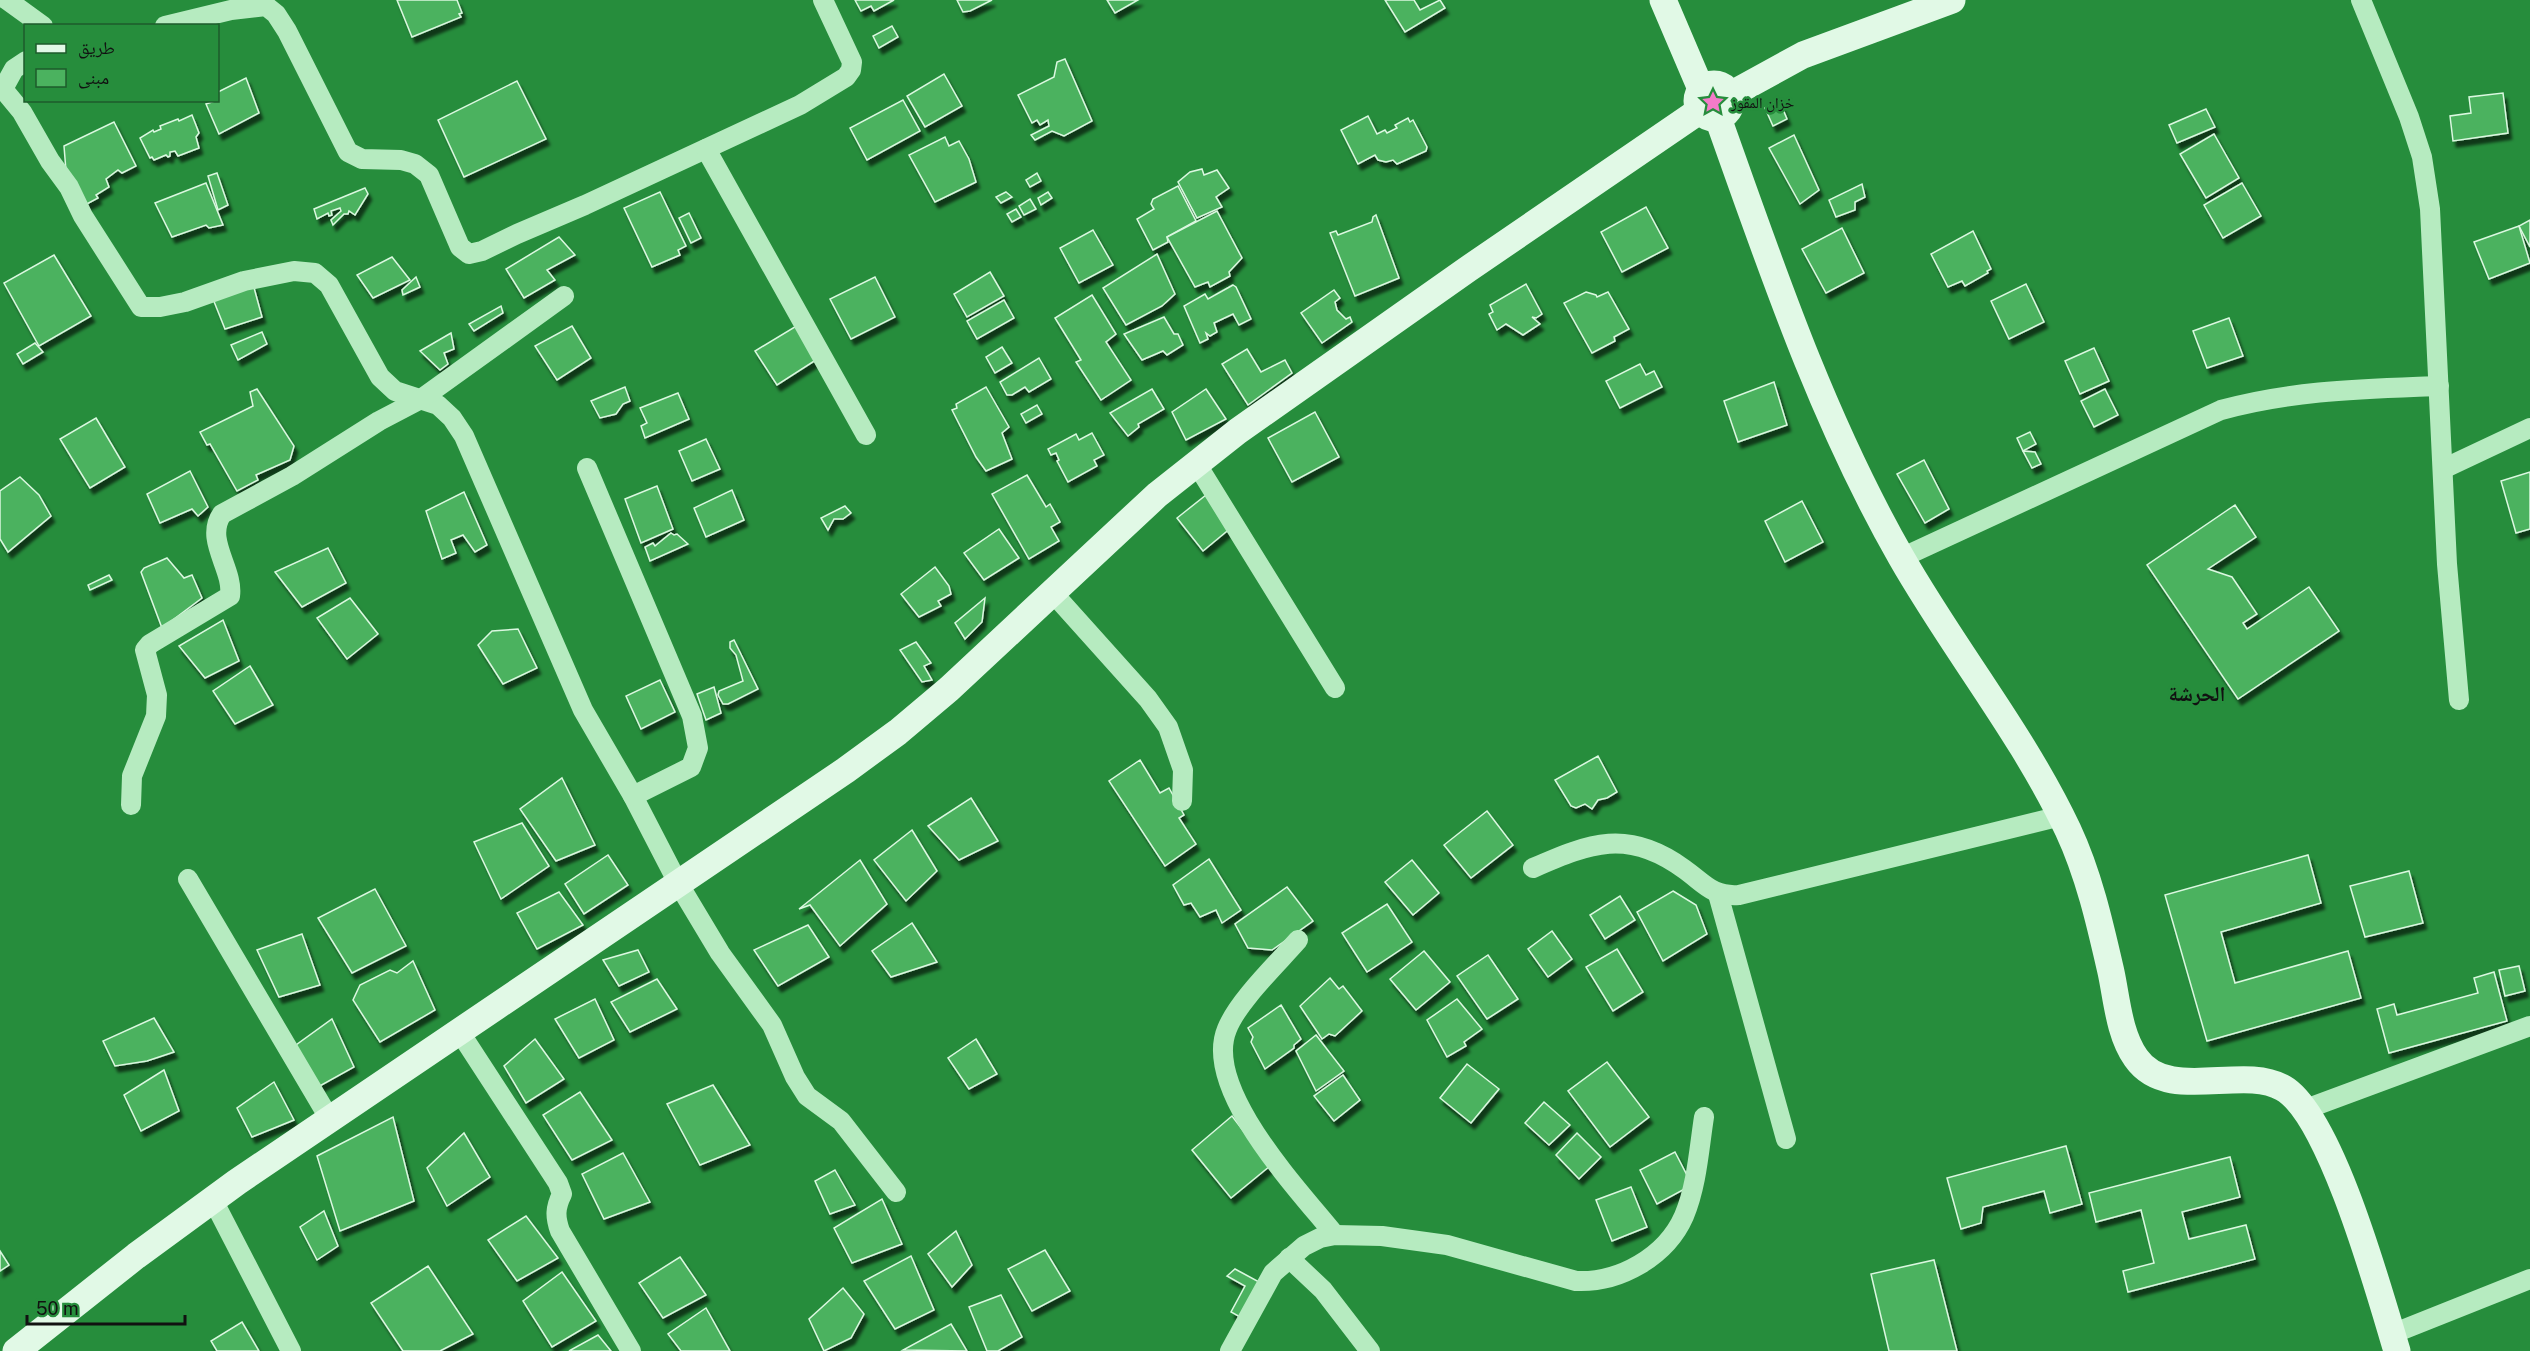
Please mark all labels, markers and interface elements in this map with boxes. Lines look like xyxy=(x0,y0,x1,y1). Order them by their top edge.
legend xyxy=(24,24,219,102)
text: طريق xyxy=(78,37,115,59)
text: مبنى xyxy=(78,67,109,89)
place icon: خزان المقوز xyxy=(1700,89,1726,115)
place label: خزان المقوز xyxy=(1730,94,1795,113)
district label: الحرشة xyxy=(2168,681,2226,706)
scale bar xyxy=(27,1288,184,1326)
text: 50 m xyxy=(36,1298,79,1319)

